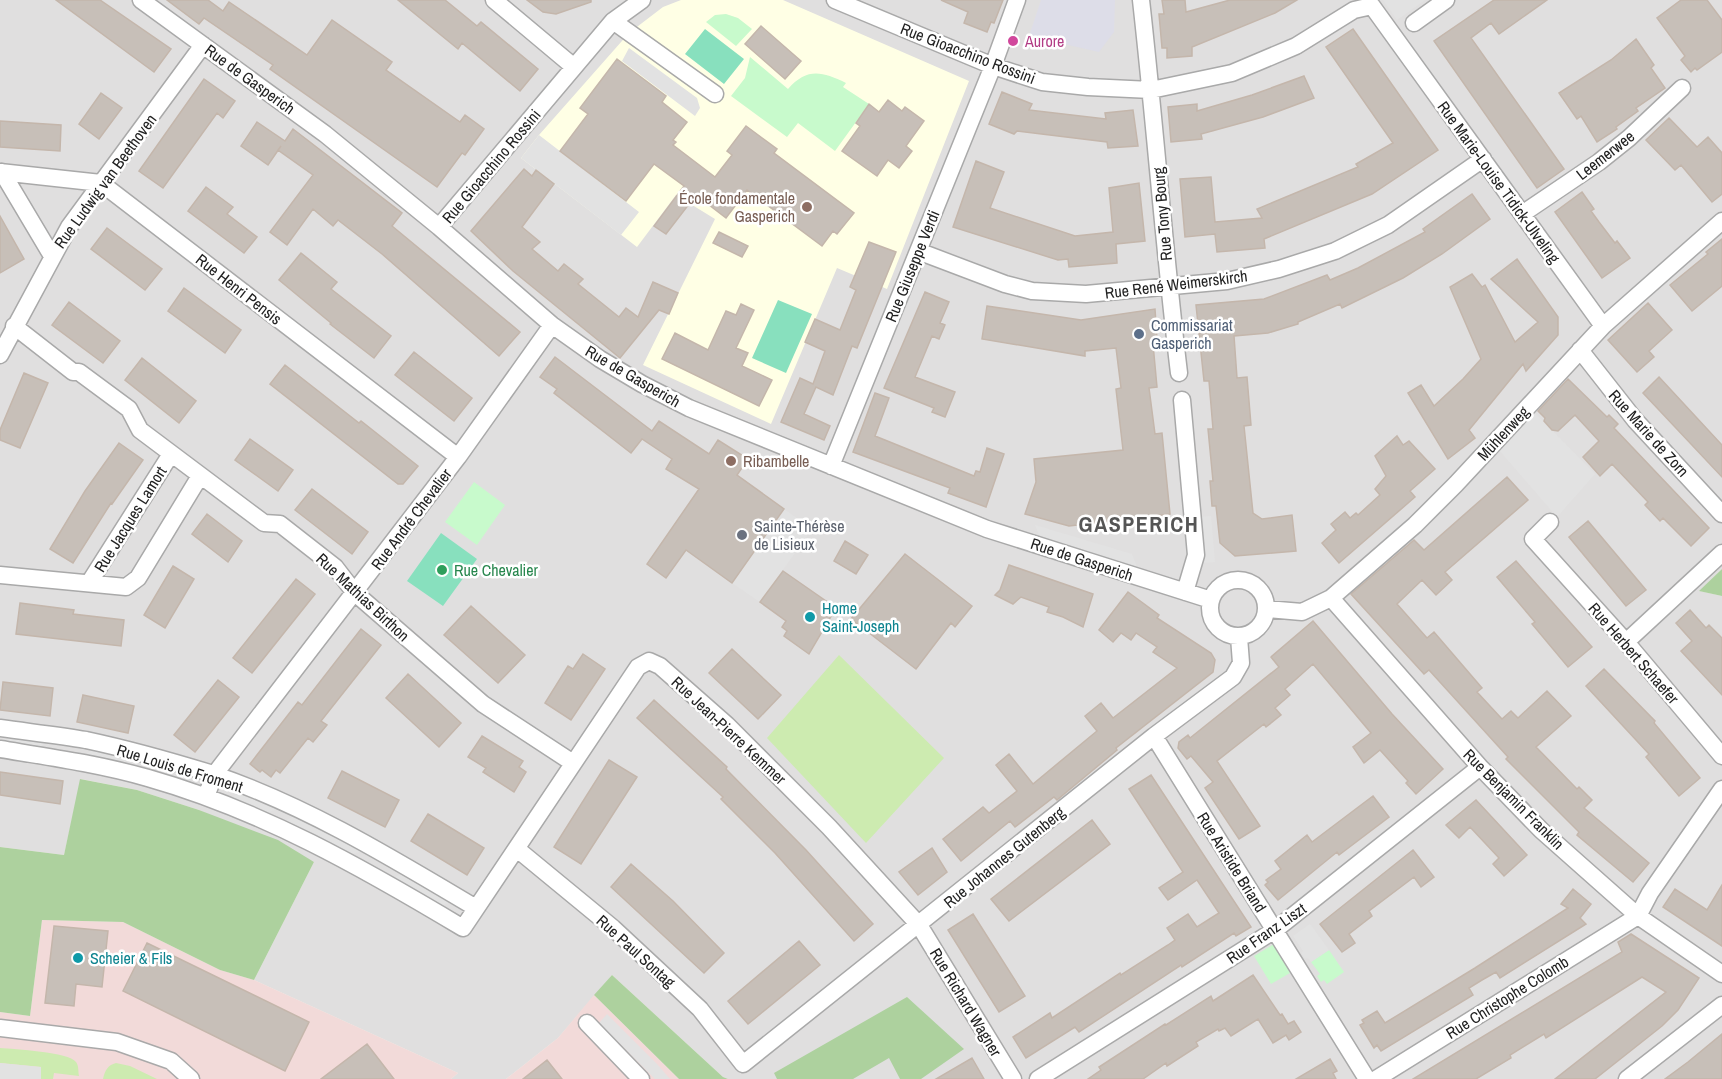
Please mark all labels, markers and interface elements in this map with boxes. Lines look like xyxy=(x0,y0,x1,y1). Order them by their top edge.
street label: Rue Gioacchino Rossini xyxy=(897,17,1039,89)
place label: Aurore xyxy=(1024,30,1064,52)
marker: Aurore xyxy=(1006,34,1020,48)
street label: Rue de Gasperich xyxy=(200,39,300,119)
street label: Rue Marie-Louise Tidick-Ulveling xyxy=(1433,96,1566,268)
street label: Rue Gioacchino Rossini xyxy=(437,104,545,228)
street label: Rue Ludwig van Beethoven xyxy=(49,109,161,253)
street label: Leemerwee xyxy=(1571,125,1639,185)
street label: Rue Tony Bourg xyxy=(1147,166,1177,262)
place label: École fondamentale Gasperich xyxy=(679,187,795,227)
marker: École fondamentale Gasperich xyxy=(800,200,814,214)
street label: Rue Giuseppe Verdi xyxy=(880,207,944,325)
street label: Rue Henri Pensis xyxy=(191,248,287,330)
street label: Rue René Weimerskirch xyxy=(1103,264,1249,304)
place label: Commissariat Gasperich xyxy=(1151,314,1233,354)
marker: Commissariat Gasperich xyxy=(1132,327,1146,341)
street label: Rue de Gasperich xyxy=(581,340,685,412)
street label: Rue Marie de Zorn xyxy=(1604,385,1694,481)
street label: Mühlenweg xyxy=(1472,400,1534,465)
place label: Ribambelle xyxy=(743,450,809,472)
marker: Ribambelle xyxy=(724,454,738,468)
street label: Rue Jacques Lamort xyxy=(89,462,172,576)
street label: Rue André Chevalier xyxy=(366,463,457,574)
district label: GASPERICH xyxy=(1079,509,1199,539)
place label: Sainte-Thérèse de Lisieux xyxy=(754,515,844,555)
marker: Sainte-Thérèse de Lisieux xyxy=(735,528,749,542)
street label: Rue de Gasperich xyxy=(1028,532,1136,586)
street label: Rue Mathias Birthon xyxy=(311,548,415,646)
place label: Rue Chevalier xyxy=(454,559,538,581)
marker: Rue Chevalier xyxy=(435,563,449,577)
place label: Home Saint-Joseph xyxy=(822,597,899,637)
street label: Rue Herbert Schaefer xyxy=(1584,598,1685,709)
marker: Home Saint-Joseph xyxy=(803,610,817,624)
street label: Rue Jean-Pierre Kemmer xyxy=(667,671,792,789)
street label: Rue Louis de Froment xyxy=(114,738,246,798)
street label: Rue Benjamin Franklin xyxy=(1459,744,1569,854)
street label: Rue Johannes Gutenberg xyxy=(939,801,1070,913)
street label: Rue Aristide Briand xyxy=(1192,808,1272,916)
street label: Rue Franz Liszt xyxy=(1222,897,1311,969)
street label: Rue Paul Sontag xyxy=(592,910,681,993)
street label: Rue Richard Wagner xyxy=(925,944,1007,1061)
place label: Scheier & Fils xyxy=(90,947,172,969)
street label: Rue Christophe Colomb xyxy=(1441,950,1573,1044)
marker: Scheier & Fils xyxy=(71,951,85,965)

